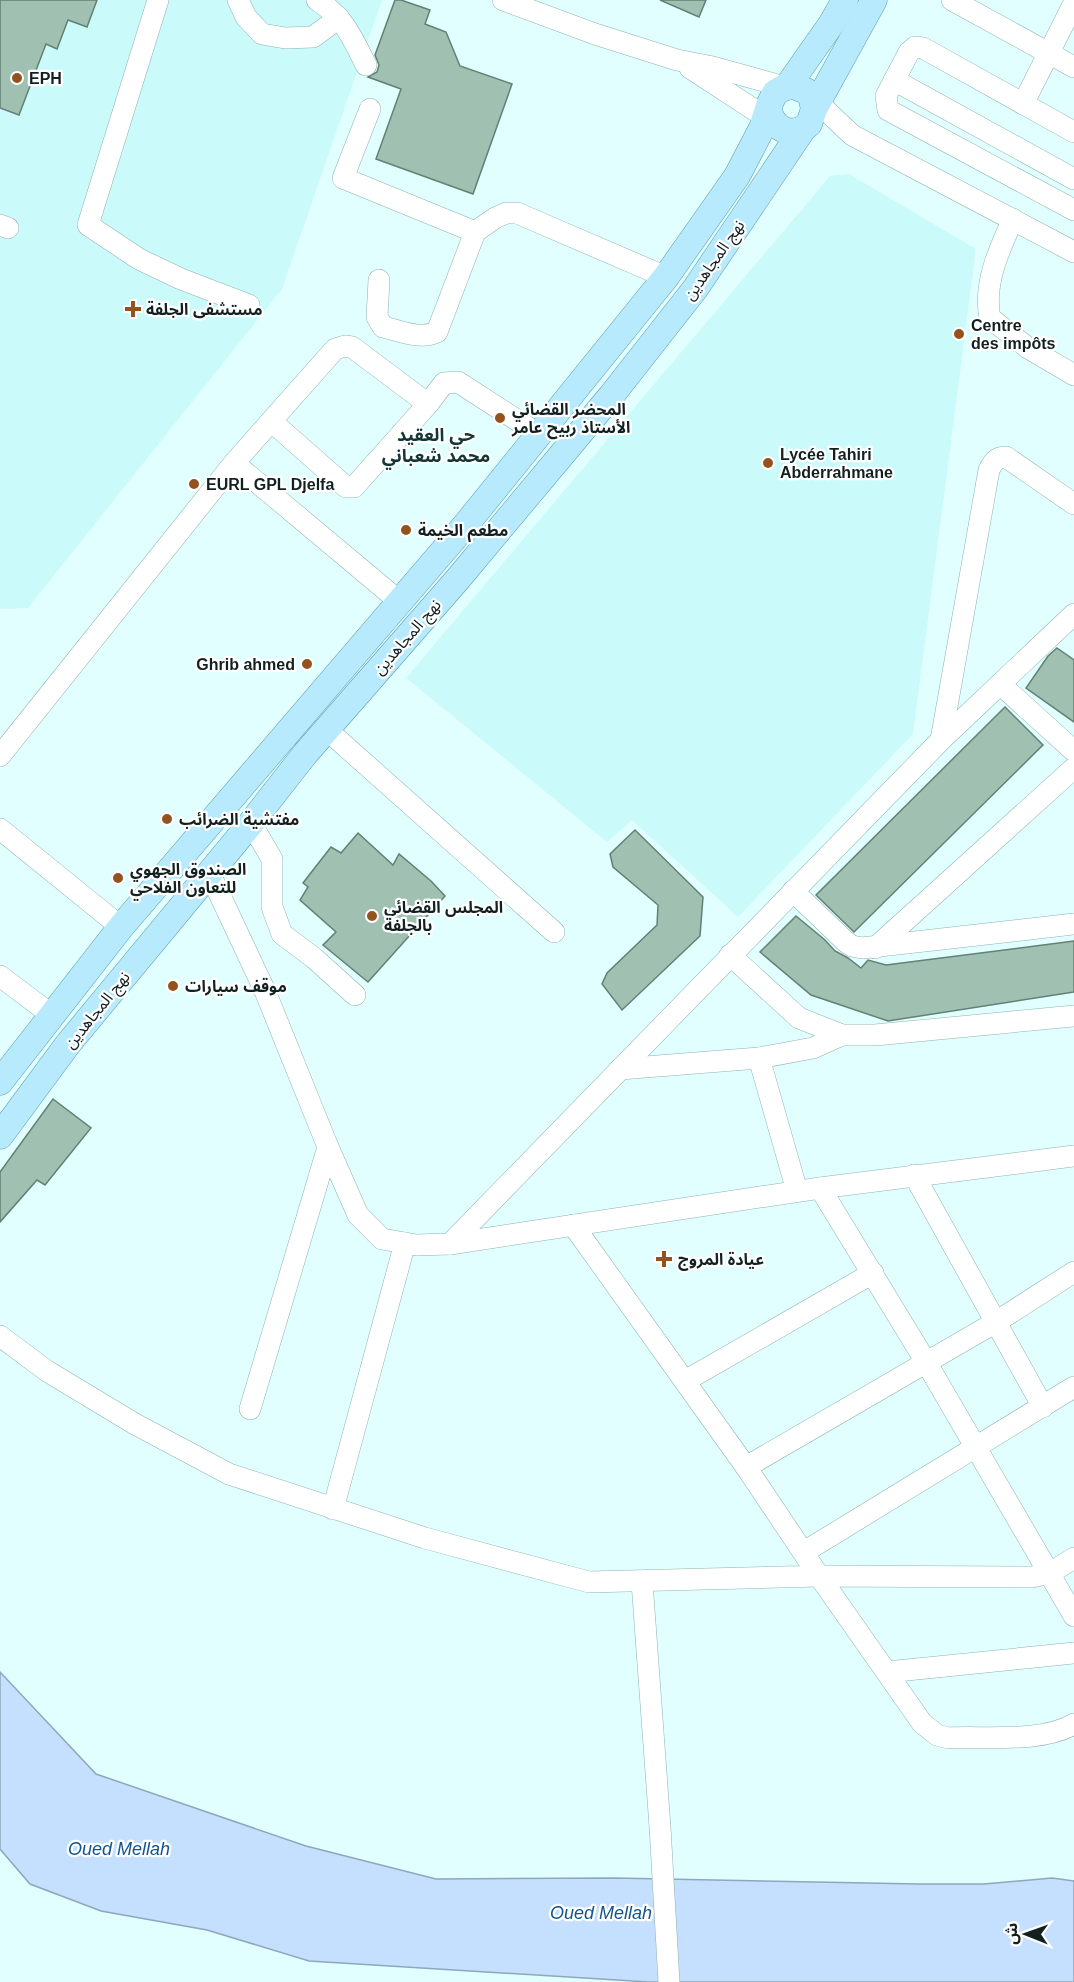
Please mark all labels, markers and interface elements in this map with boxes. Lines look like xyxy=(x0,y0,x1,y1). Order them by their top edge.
place label: EPH xyxy=(29,70,62,87)
marker: EPH xyxy=(10,71,24,85)
street label: نهج المجاهدين xyxy=(680,217,751,305)
marker: مستشفى الجلفة xyxy=(124,300,142,318)
place label: مستشفى الجلفة xyxy=(146,300,263,319)
place label: Centre des impôts xyxy=(971,317,1056,352)
marker: Centre des impôts xyxy=(952,327,966,341)
place label: المحضر القضائي الأستاذ ربيح عامر xyxy=(511,401,631,440)
marker: المحضر القضائي الأستاذ ربيح عامر xyxy=(493,411,507,425)
district label: حي العقيد محمد شعباني xyxy=(382,425,490,470)
place label: Lycée Tahiri Abderrahmane xyxy=(780,446,893,481)
marker: Lycée Tahiri Abderrahmane xyxy=(761,456,775,470)
place label: EURL GPL Djelfa xyxy=(206,476,334,493)
marker: EURL GPL Djelfa xyxy=(187,477,201,491)
place label: مطعم الخيمة xyxy=(418,521,508,543)
marker: مطعم الخيمة xyxy=(399,523,413,537)
street label: نهج المجاهدين xyxy=(370,596,447,680)
place label: Ghrib ahmed xyxy=(196,656,295,673)
marker: Ghrib ahmed xyxy=(300,657,314,671)
place label: مفتشية الضرائب xyxy=(179,810,299,829)
marker: مفتشية الضرائب xyxy=(160,812,174,826)
place label: الصندوق الجهوي للتعاون الفلاحي xyxy=(130,861,246,900)
marker: الصندوق الجهوي للتعاون الفلاحي xyxy=(111,871,125,885)
place label: المجلس القضائي بالجلفة xyxy=(384,899,503,935)
marker: المجلس القضائي بالجلفة xyxy=(365,909,379,923)
street label: نهج المجاهدين xyxy=(61,968,136,1054)
place label: موقف سيارات xyxy=(185,977,287,996)
marker: موقف سيارات xyxy=(166,979,180,993)
marker: عيادة المروج xyxy=(655,1250,673,1268)
place label: عيادة المروج xyxy=(678,1251,764,1271)
water label: Oued Mellah xyxy=(68,1839,170,1859)
water label: Oued Mellah xyxy=(550,1903,652,1923)
north arrow xyxy=(996,1904,1056,1964)
text: ش xyxy=(1003,1923,1021,1945)

